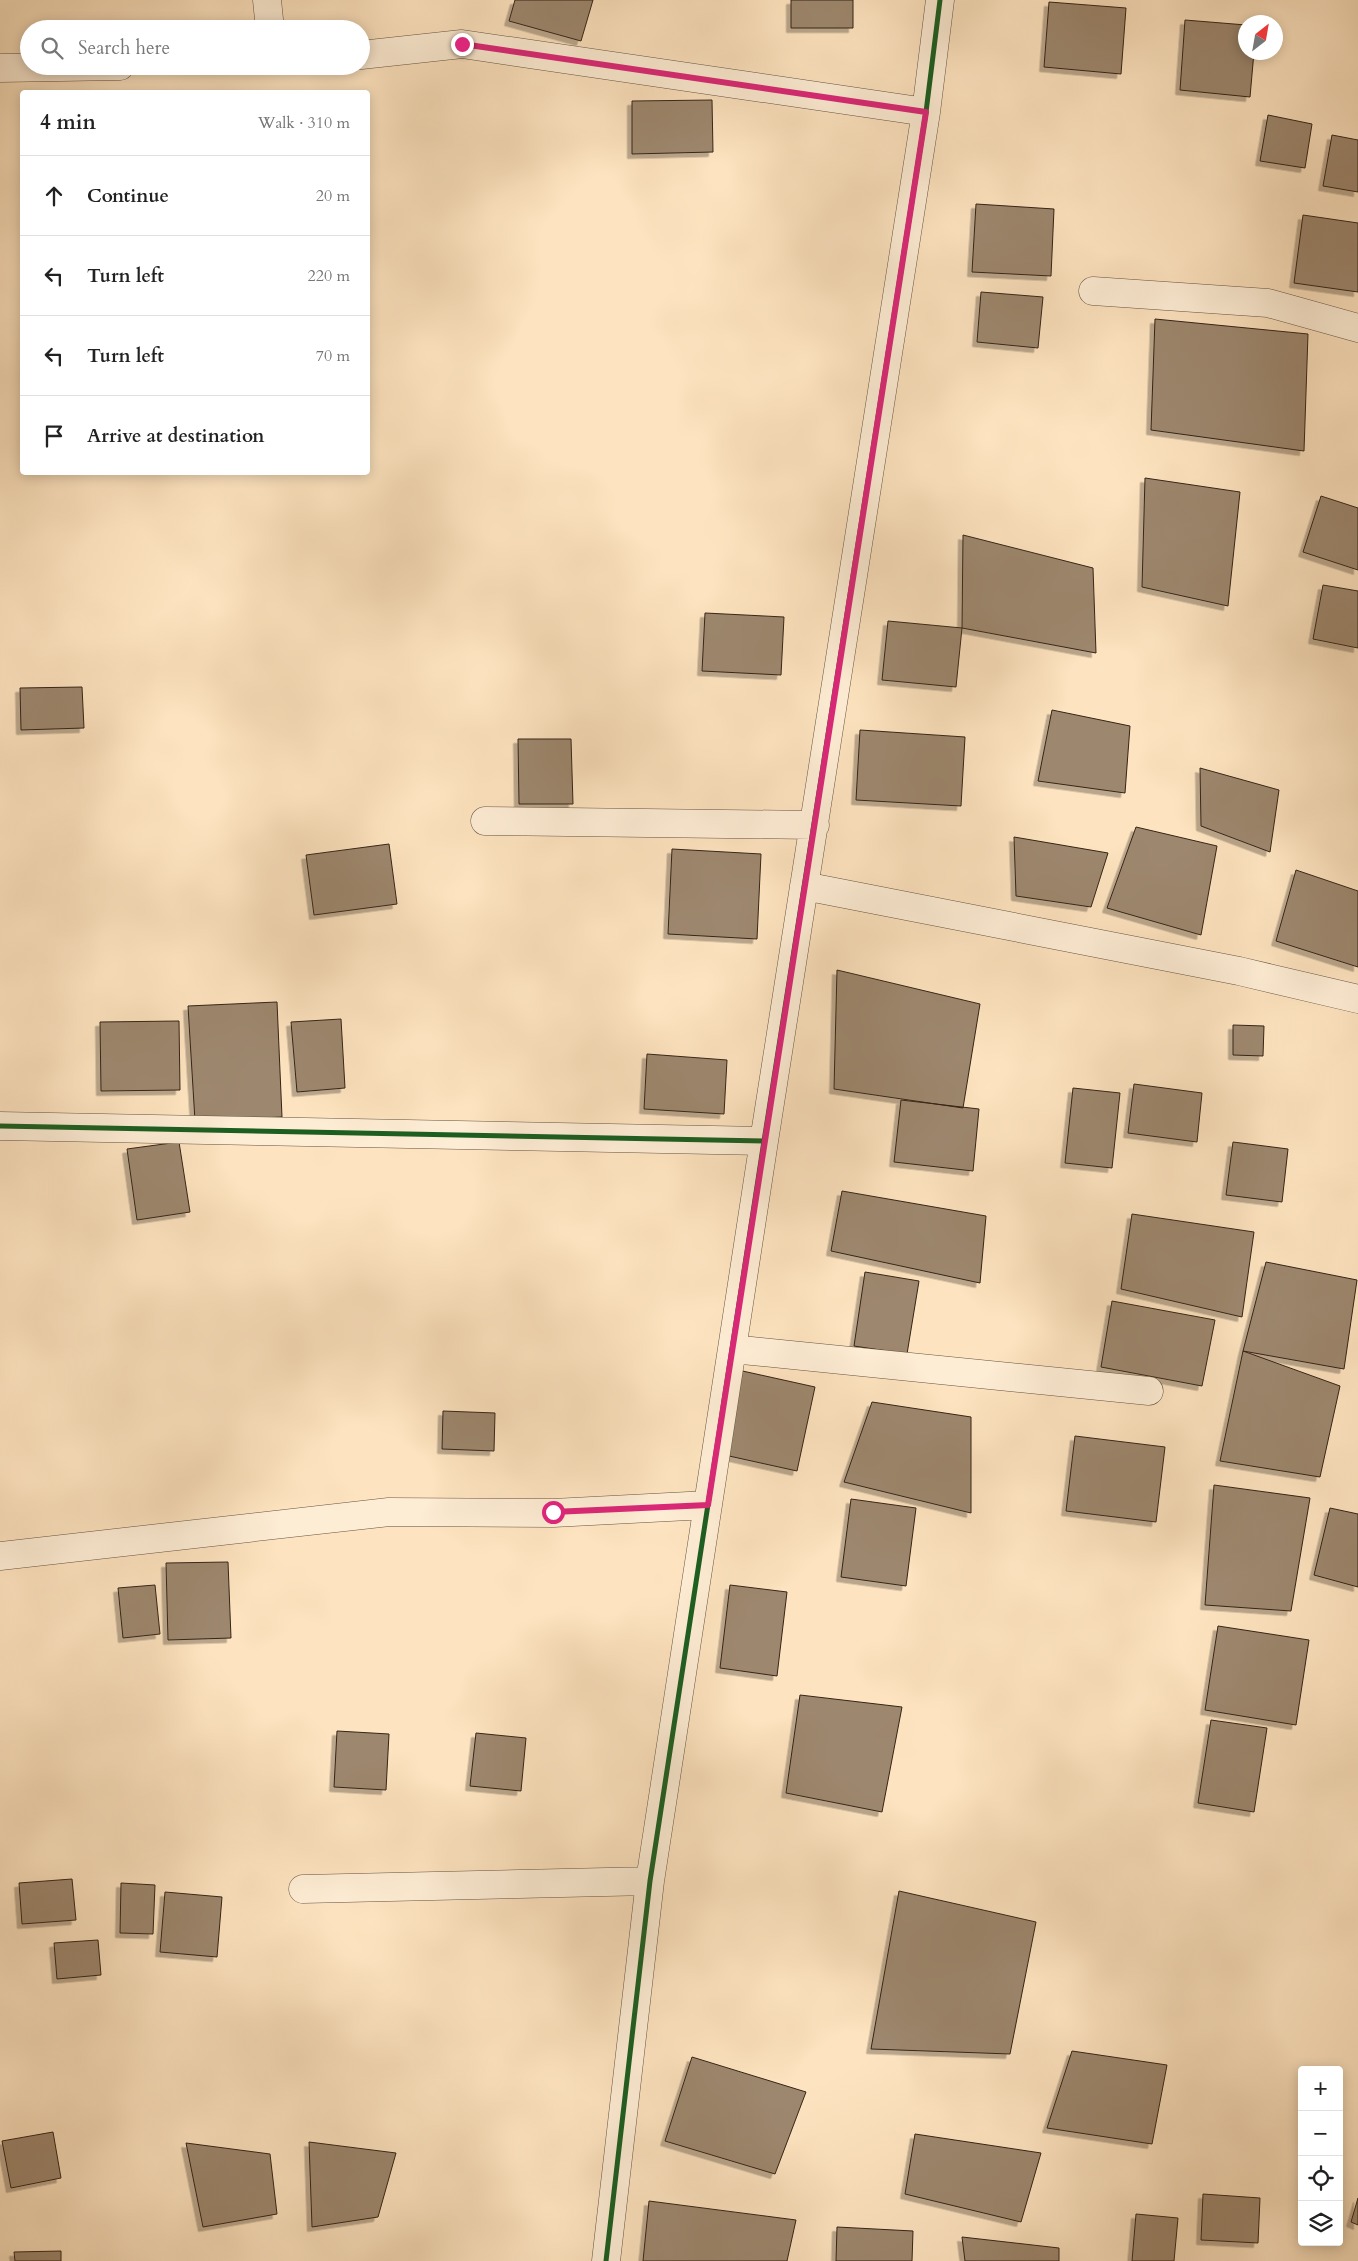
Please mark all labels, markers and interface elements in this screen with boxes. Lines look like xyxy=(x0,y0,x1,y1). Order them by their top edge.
north arrow xyxy=(1238,15,1283,60)
search box xyxy=(20,20,370,75)
route end xyxy=(451,33,474,56)
icon: search xyxy=(38,34,66,62)
text: Search here xyxy=(78,35,170,61)
text: 4 min xyxy=(40,108,96,137)
text: Walk · 310 m xyxy=(258,112,350,134)
icon: ahead xyxy=(40,182,68,210)
text: Continue xyxy=(87,183,169,209)
text: 20 m xyxy=(316,185,350,207)
icon: left xyxy=(40,262,68,290)
text: Turn left xyxy=(87,263,164,289)
text: 220 m xyxy=(308,265,350,287)
icon: left xyxy=(40,342,68,370)
text: Turn left xyxy=(87,343,164,369)
text: 70 m xyxy=(316,345,350,367)
icon: arrive xyxy=(40,422,68,450)
text: Arrive at destination xyxy=(87,423,264,449)
route start xyxy=(542,1501,565,1524)
map controls xyxy=(1298,2066,1343,2246)
button: + xyxy=(1298,2066,1343,2111)
button: − xyxy=(1298,2111,1343,2156)
button: locate xyxy=(1298,2156,1343,2201)
button: layers xyxy=(1298,2201,1343,2246)

